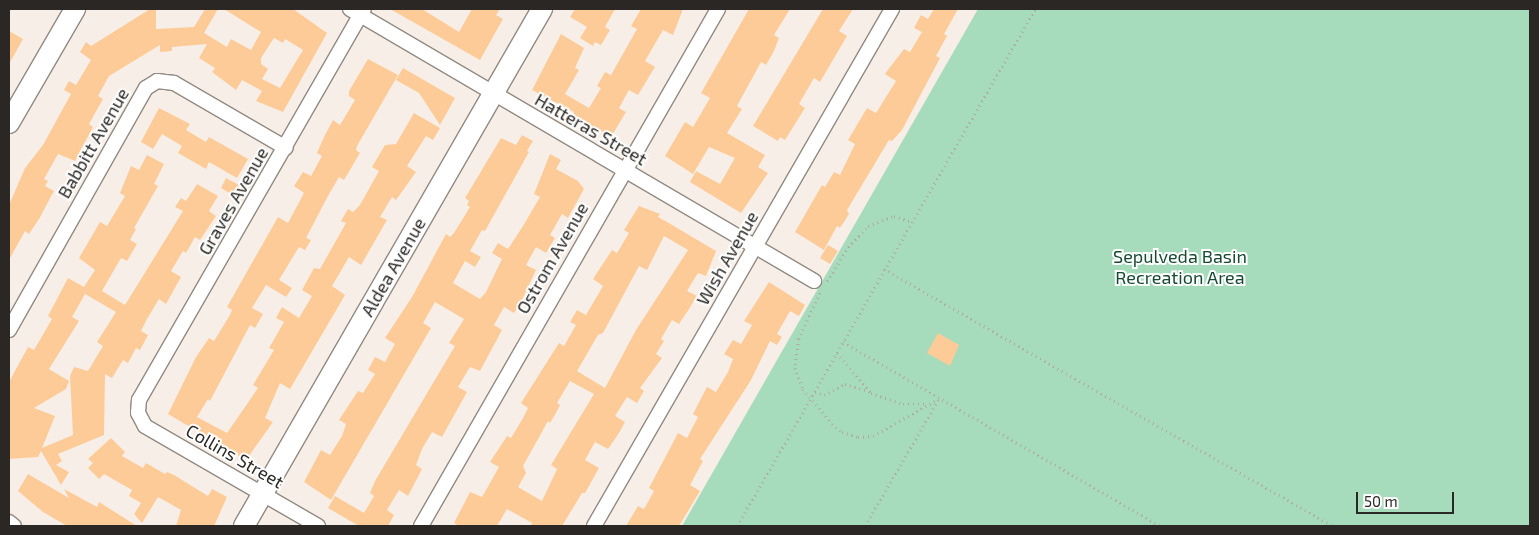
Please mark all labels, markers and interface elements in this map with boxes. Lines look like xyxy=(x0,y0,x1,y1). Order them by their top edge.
street label: Babbitt Avenue xyxy=(53,84,133,202)
street label: Hatteras Street xyxy=(531,88,651,170)
street label: Graves Avenue xyxy=(193,143,273,259)
street label: Ostrom Avenue xyxy=(511,198,593,318)
street label: Wish Avenue xyxy=(691,207,763,309)
street label: Aldea Avenue xyxy=(356,214,430,320)
park label: Sepulveda Basin Recreation Area xyxy=(1113,246,1247,288)
street label: Collins Street xyxy=(182,419,288,493)
scale bar xyxy=(1359,482,1456,514)
text: 50 m xyxy=(1364,492,1398,510)

